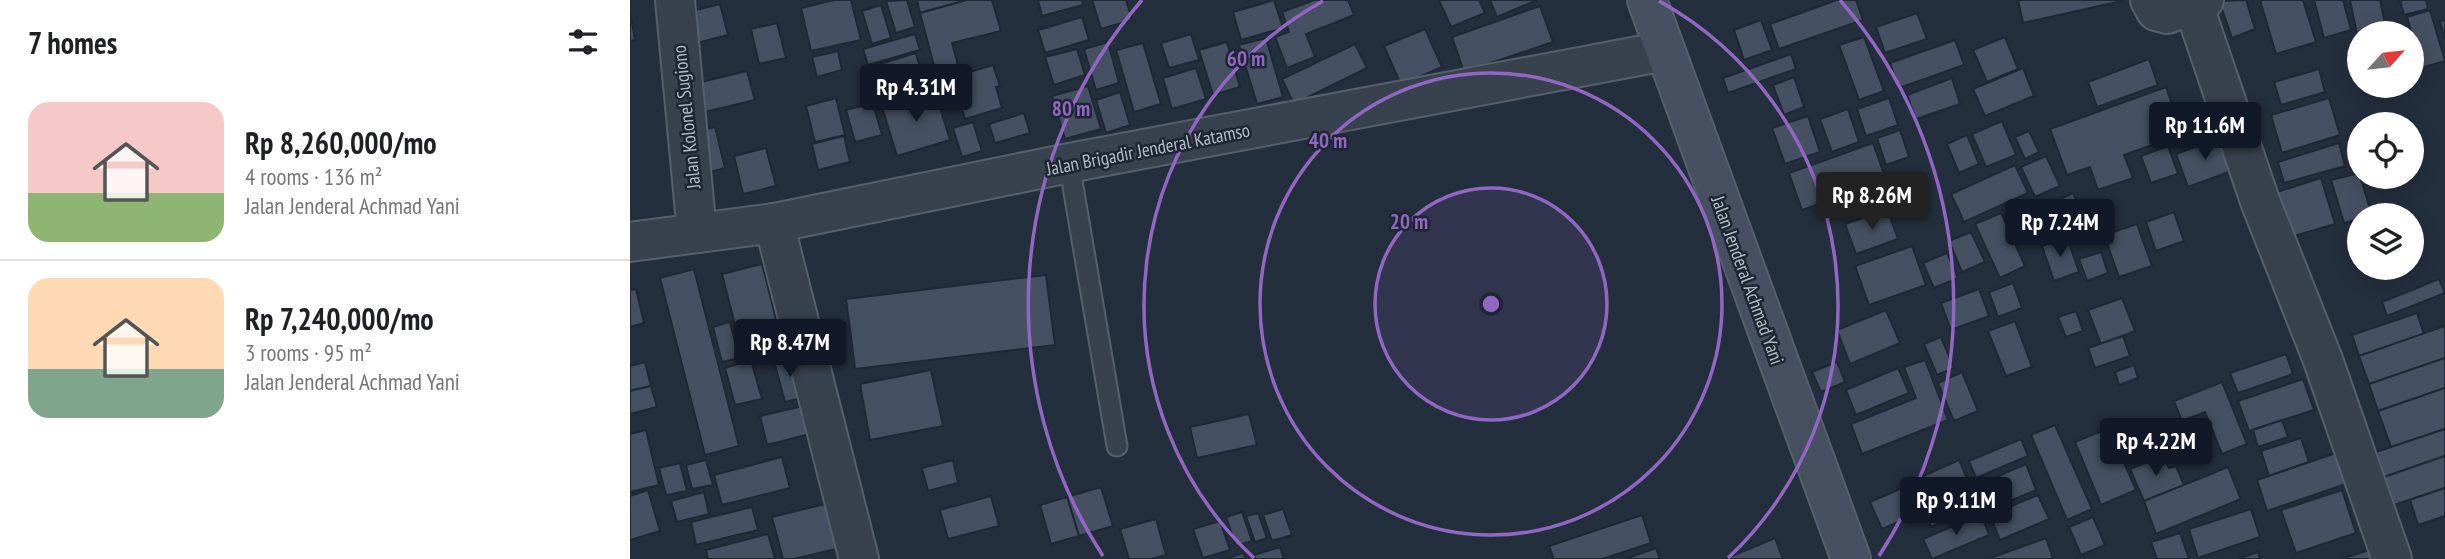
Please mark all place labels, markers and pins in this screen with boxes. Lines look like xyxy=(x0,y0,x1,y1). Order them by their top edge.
pin: Rp 4.31M xyxy=(844,64,988,124)
pin: Rp 11.6M xyxy=(2133,102,2277,162)
pin: Rp 8.26M xyxy=(1800,173,1944,232)
pin: Rp 7.24M xyxy=(1988,200,2132,259)
centre of rings xyxy=(1479,292,1503,316)
pin: Rp 8.47M xyxy=(718,320,862,379)
pin: Rp 4.22M xyxy=(2084,419,2228,478)
pin: Rp 9.11M xyxy=(1884,477,2028,537)

